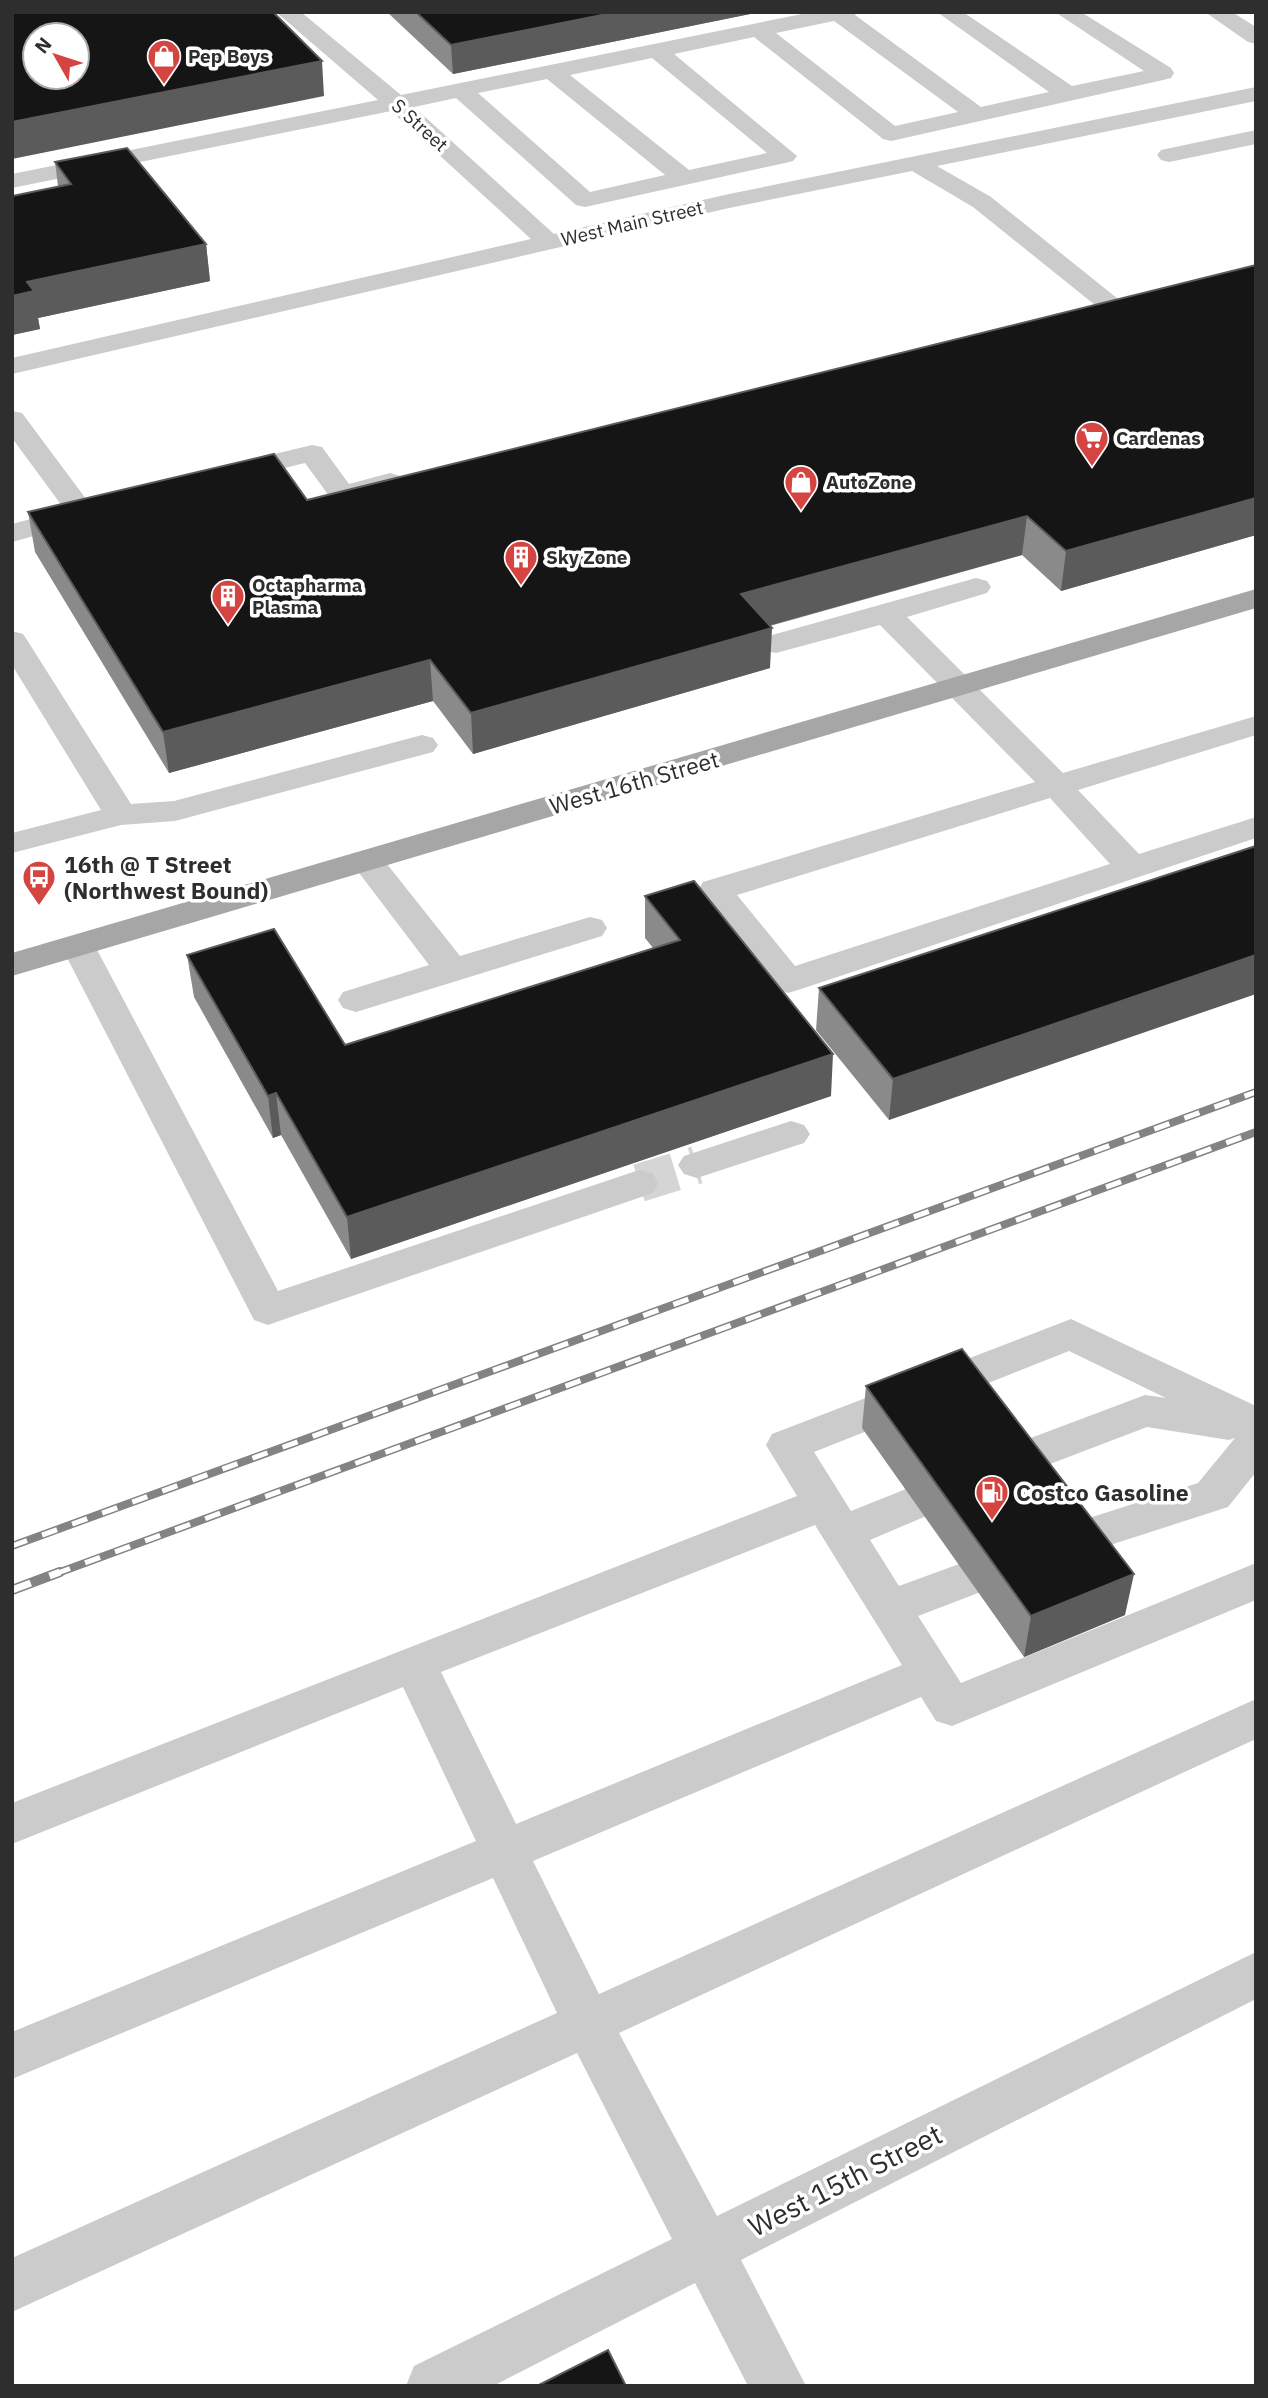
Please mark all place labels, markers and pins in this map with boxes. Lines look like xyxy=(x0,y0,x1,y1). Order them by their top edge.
shop icon: Pep Boys xyxy=(145,37,183,86)
place label: Pep Boys xyxy=(188,44,270,68)
supermarket icon: Cardenas xyxy=(1073,419,1111,468)
place label: Cardenas xyxy=(1116,426,1201,450)
shop icon: AutoZone xyxy=(782,463,820,512)
place label: AutoZone xyxy=(826,470,912,494)
building icon: Sky Zone xyxy=(502,538,540,587)
place label: Sky Zone xyxy=(546,545,628,569)
place label: Octapharma Plasma xyxy=(252,573,363,619)
building icon: Octapharma Plasma xyxy=(209,577,247,626)
place label: 16th @ T Street (Northwest Bound) xyxy=(64,849,268,905)
bus stop icon: 16th @ T Street (Northwest Bound) xyxy=(20,858,58,907)
fuel station icon: Costco Gasoline xyxy=(973,1473,1011,1522)
place label: Costco Gasoline xyxy=(1016,1477,1189,1507)

